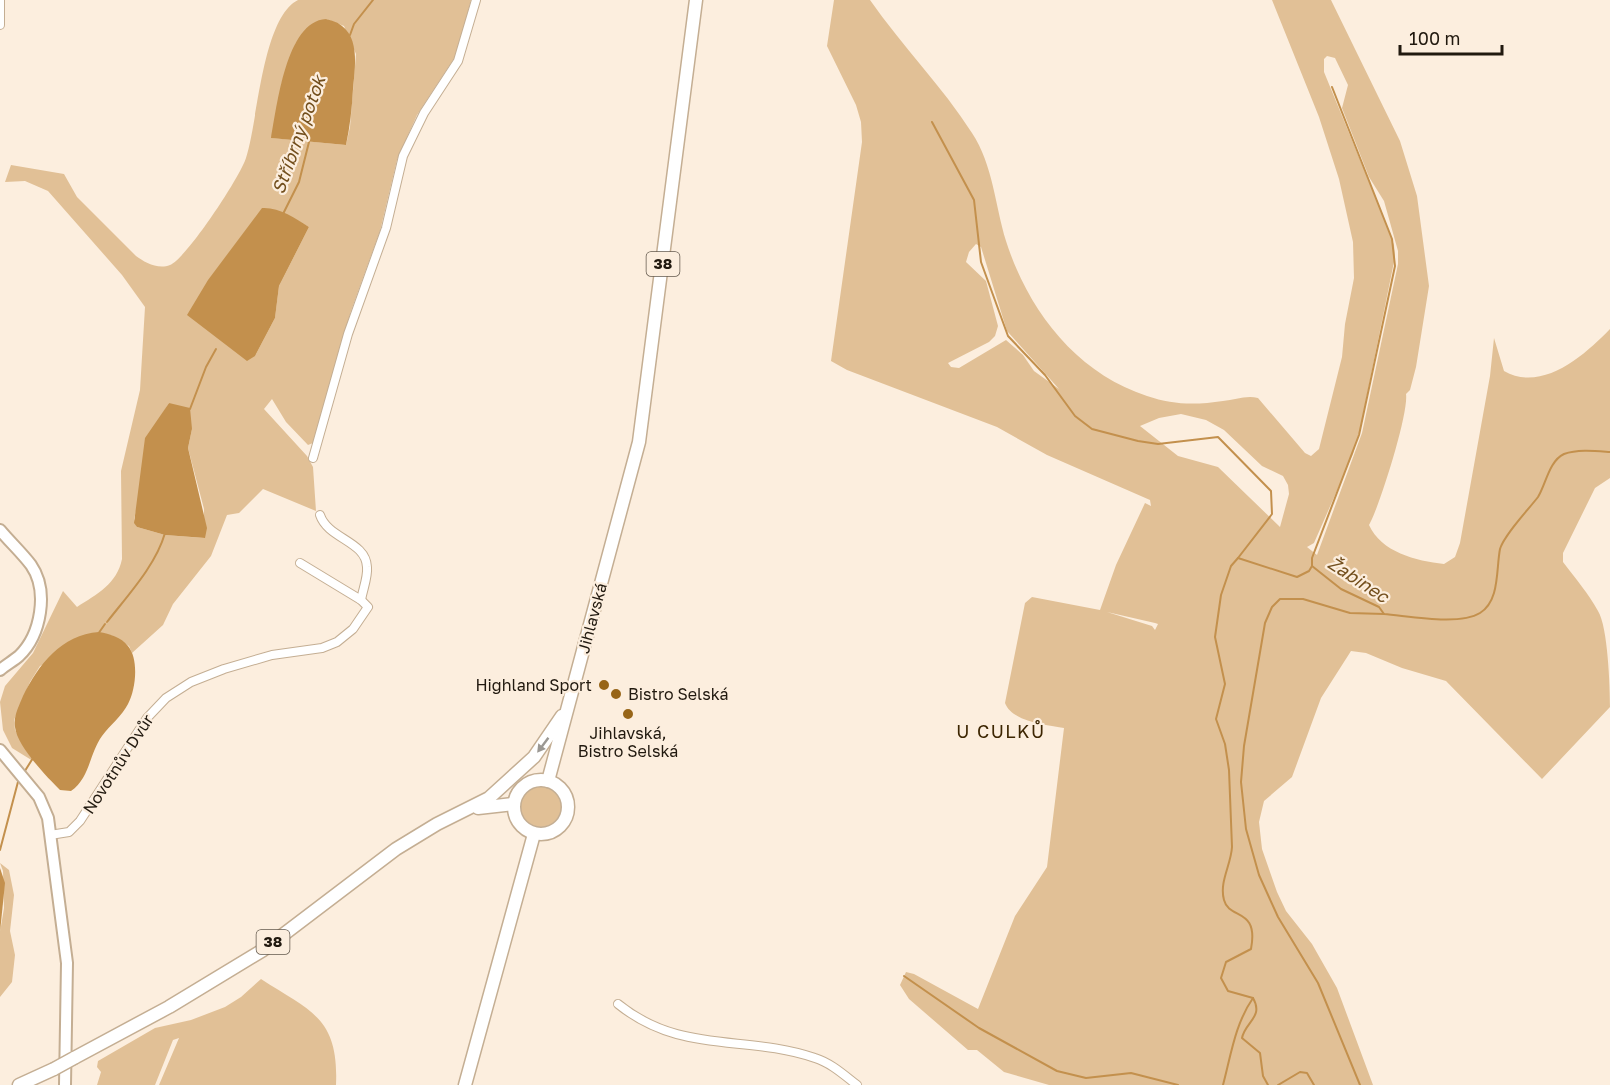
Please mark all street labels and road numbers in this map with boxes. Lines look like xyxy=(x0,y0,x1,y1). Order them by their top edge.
road number: 38 xyxy=(646,252,680,276)
street label: Jihlavská xyxy=(573,581,611,655)
street label: Novotnův Dvůr xyxy=(78,710,158,818)
road number: 38 xyxy=(256,930,290,954)

